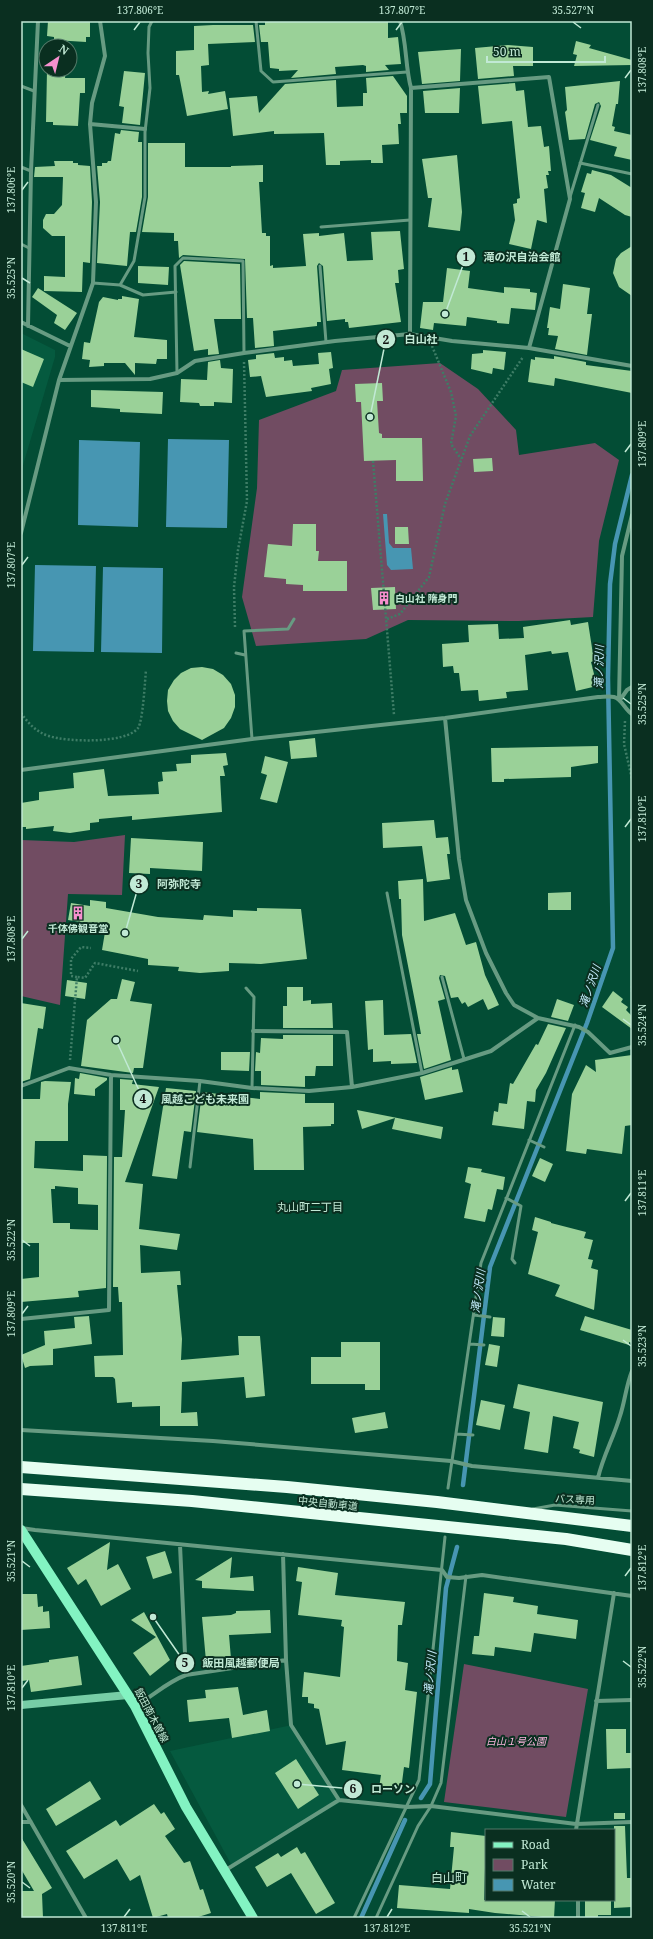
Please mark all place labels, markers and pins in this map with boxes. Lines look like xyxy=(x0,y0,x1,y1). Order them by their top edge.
callout: 滝の沢自治会館 xyxy=(456,245,569,268)
callout: 白山社 xyxy=(376,328,445,351)
building icon: 白山社 隋身門 xyxy=(376,590,392,606)
place label: 白山社 隋身門 xyxy=(395,591,458,605)
callout: 阿弥陀寺 xyxy=(129,873,209,896)
building icon: 千体佛観音堂 xyxy=(70,905,86,921)
place label: 千体佛観音堂 xyxy=(48,921,108,935)
callout: 風越こども未来園 xyxy=(133,1088,257,1111)
callout: 飯田風越郵便局 xyxy=(175,1651,288,1674)
callout: ローソン xyxy=(343,1777,423,1800)

